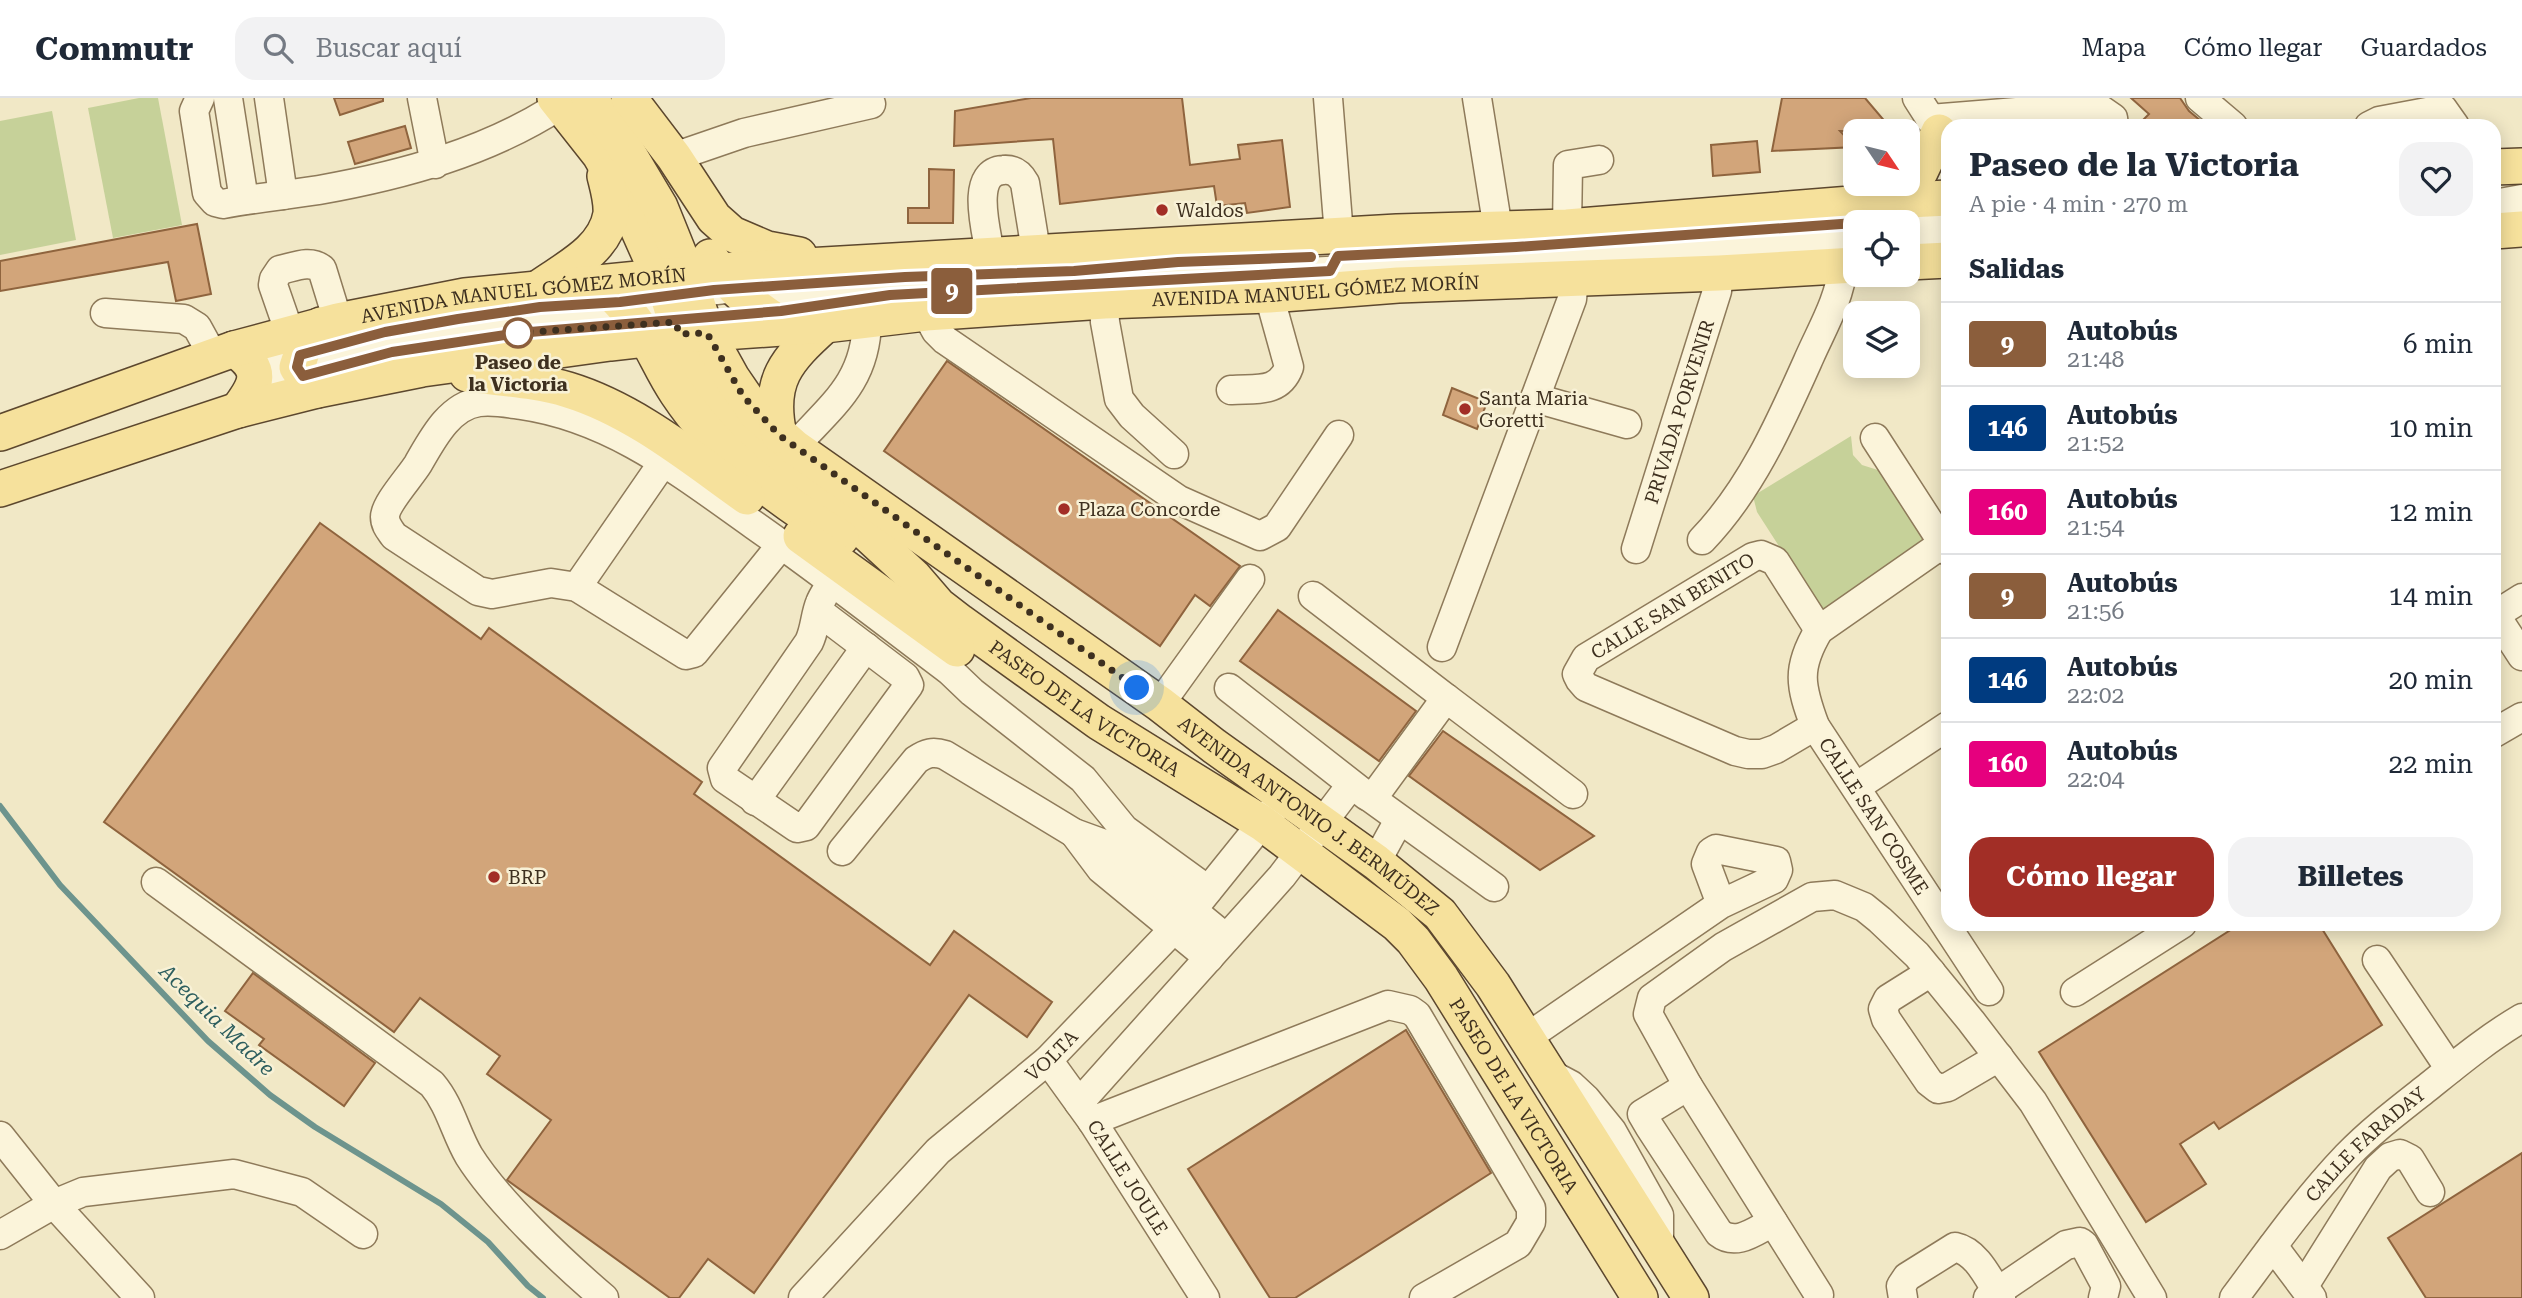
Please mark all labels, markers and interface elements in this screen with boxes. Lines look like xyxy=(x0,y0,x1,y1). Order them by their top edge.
search box xyxy=(235,17,725,80)
text: Commutr xyxy=(35,29,193,68)
icon: search xyxy=(259,29,297,67)
text: Buscar aquí xyxy=(315,33,462,63)
text: Mapa xyxy=(2082,34,2146,62)
text: Cómo llegar xyxy=(2184,34,2322,62)
text: Guardados xyxy=(2360,34,2487,62)
north arrow xyxy=(1843,119,1920,196)
map controls xyxy=(1843,119,1920,378)
button: heart xyxy=(2399,142,2473,216)
text: Paseo de la Victoria xyxy=(1969,145,2299,184)
text: A pie · 4 min · 270 m xyxy=(1969,191,2188,218)
place label: Waldos xyxy=(1176,199,1244,222)
marker: Waldos xyxy=(1154,202,1170,218)
button: locate xyxy=(1843,210,1920,287)
text: Salidas xyxy=(1969,254,2064,284)
street label: AVENIDA MANUEL GÓMEZ MORÍN xyxy=(359,263,688,328)
line badge: 9 xyxy=(929,268,975,314)
street label: AVENIDA MANUEL GÓMEZ MORÍN xyxy=(1151,271,1480,311)
text: 9 xyxy=(945,277,959,305)
button: layers xyxy=(1843,301,1920,378)
text: Autobús xyxy=(2067,316,2178,346)
street label: PRIVADA PORVENIR xyxy=(1640,317,1719,507)
marker: Paseo de la Victoria xyxy=(503,318,533,348)
text: 6 min xyxy=(2403,329,2473,359)
text: 9 xyxy=(2001,330,2014,358)
text: 21:48 xyxy=(2067,346,2124,373)
place label: Paseo de la Victoria xyxy=(468,351,568,396)
place label: Santa Maria Goretti xyxy=(1479,387,1589,432)
text: Autobús xyxy=(2067,400,2178,430)
marker: Santa Maria Goretti xyxy=(1457,401,1473,417)
text: 10 min xyxy=(2389,413,2473,443)
text: 146 xyxy=(1987,414,2028,442)
text: 21:52 xyxy=(2067,430,2124,457)
text: Autobús xyxy=(2067,484,2178,514)
text: 12 min xyxy=(2389,497,2473,527)
place label: Plaza Concorde xyxy=(1078,498,1220,521)
text: 160 xyxy=(1987,498,2028,526)
marker: Plaza Concorde xyxy=(1056,501,1072,517)
text: 21:54 xyxy=(2067,514,2124,541)
street label: CALLE SAN BENITO xyxy=(1587,548,1759,664)
text: Autobús xyxy=(2067,568,2178,598)
text: 14 min xyxy=(2389,581,2473,611)
text: 9 xyxy=(2001,582,2014,610)
text: 21:56 xyxy=(2067,598,2124,625)
street label: PASEO DE LA VICTORIA xyxy=(985,636,1185,782)
text: Autobús xyxy=(2067,652,2178,682)
text: 20 min xyxy=(2389,665,2473,695)
text: 146 xyxy=(1987,666,2028,694)
your location xyxy=(1119,670,1154,705)
text: 22:02 xyxy=(2067,682,2124,709)
street label: AVENIDA ANTONIO J. BERMÚDEZ xyxy=(1173,711,1444,921)
street label: CALLE SAN COSME xyxy=(1814,733,1934,899)
text: Autobús xyxy=(2067,736,2178,766)
text: 22 min xyxy=(2389,749,2473,779)
text: 160 xyxy=(1987,750,2028,778)
text: 22:04 xyxy=(2067,766,2124,793)
button: Cómo llegar xyxy=(1969,837,2214,917)
button: Billetes xyxy=(2228,837,2473,917)
place label: BRP xyxy=(508,866,546,889)
marker: BRP xyxy=(486,869,502,885)
water label: Acequia Madre xyxy=(153,958,279,1081)
street label: PASEO DE LA VICTORIA xyxy=(1444,994,1583,1198)
street label: VOLTA xyxy=(1021,1025,1083,1086)
street label: CALLE FARADAY xyxy=(2301,1082,2431,1207)
street label: CALLE JOULE xyxy=(1082,1116,1173,1240)

